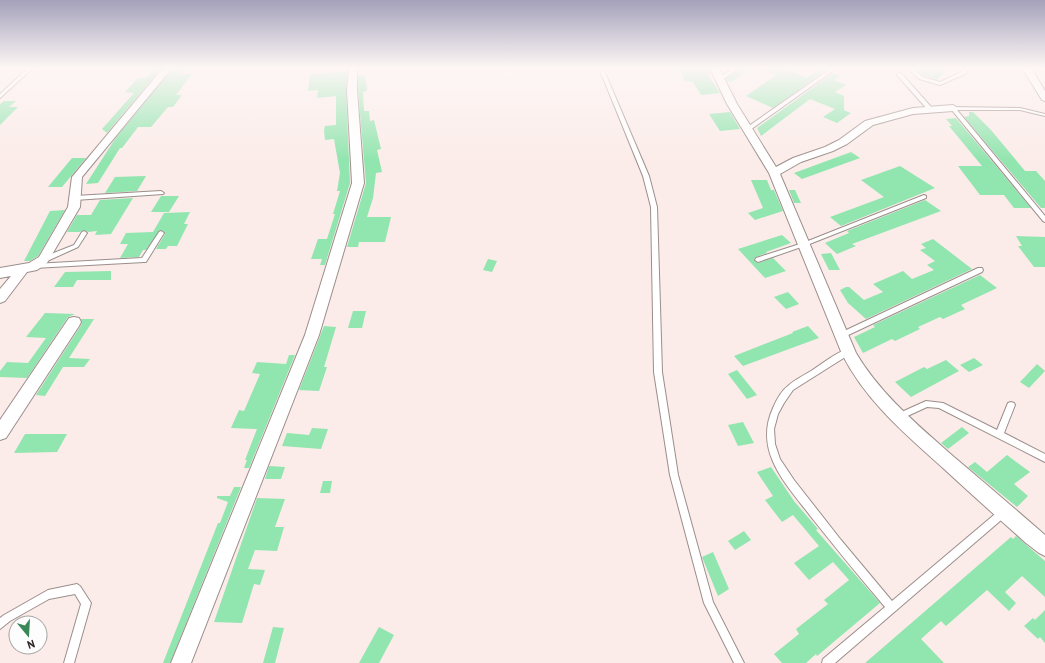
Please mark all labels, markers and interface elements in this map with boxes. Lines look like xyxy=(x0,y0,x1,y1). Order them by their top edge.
north arrow xyxy=(8,615,48,655)
text: N xyxy=(25,637,37,652)

